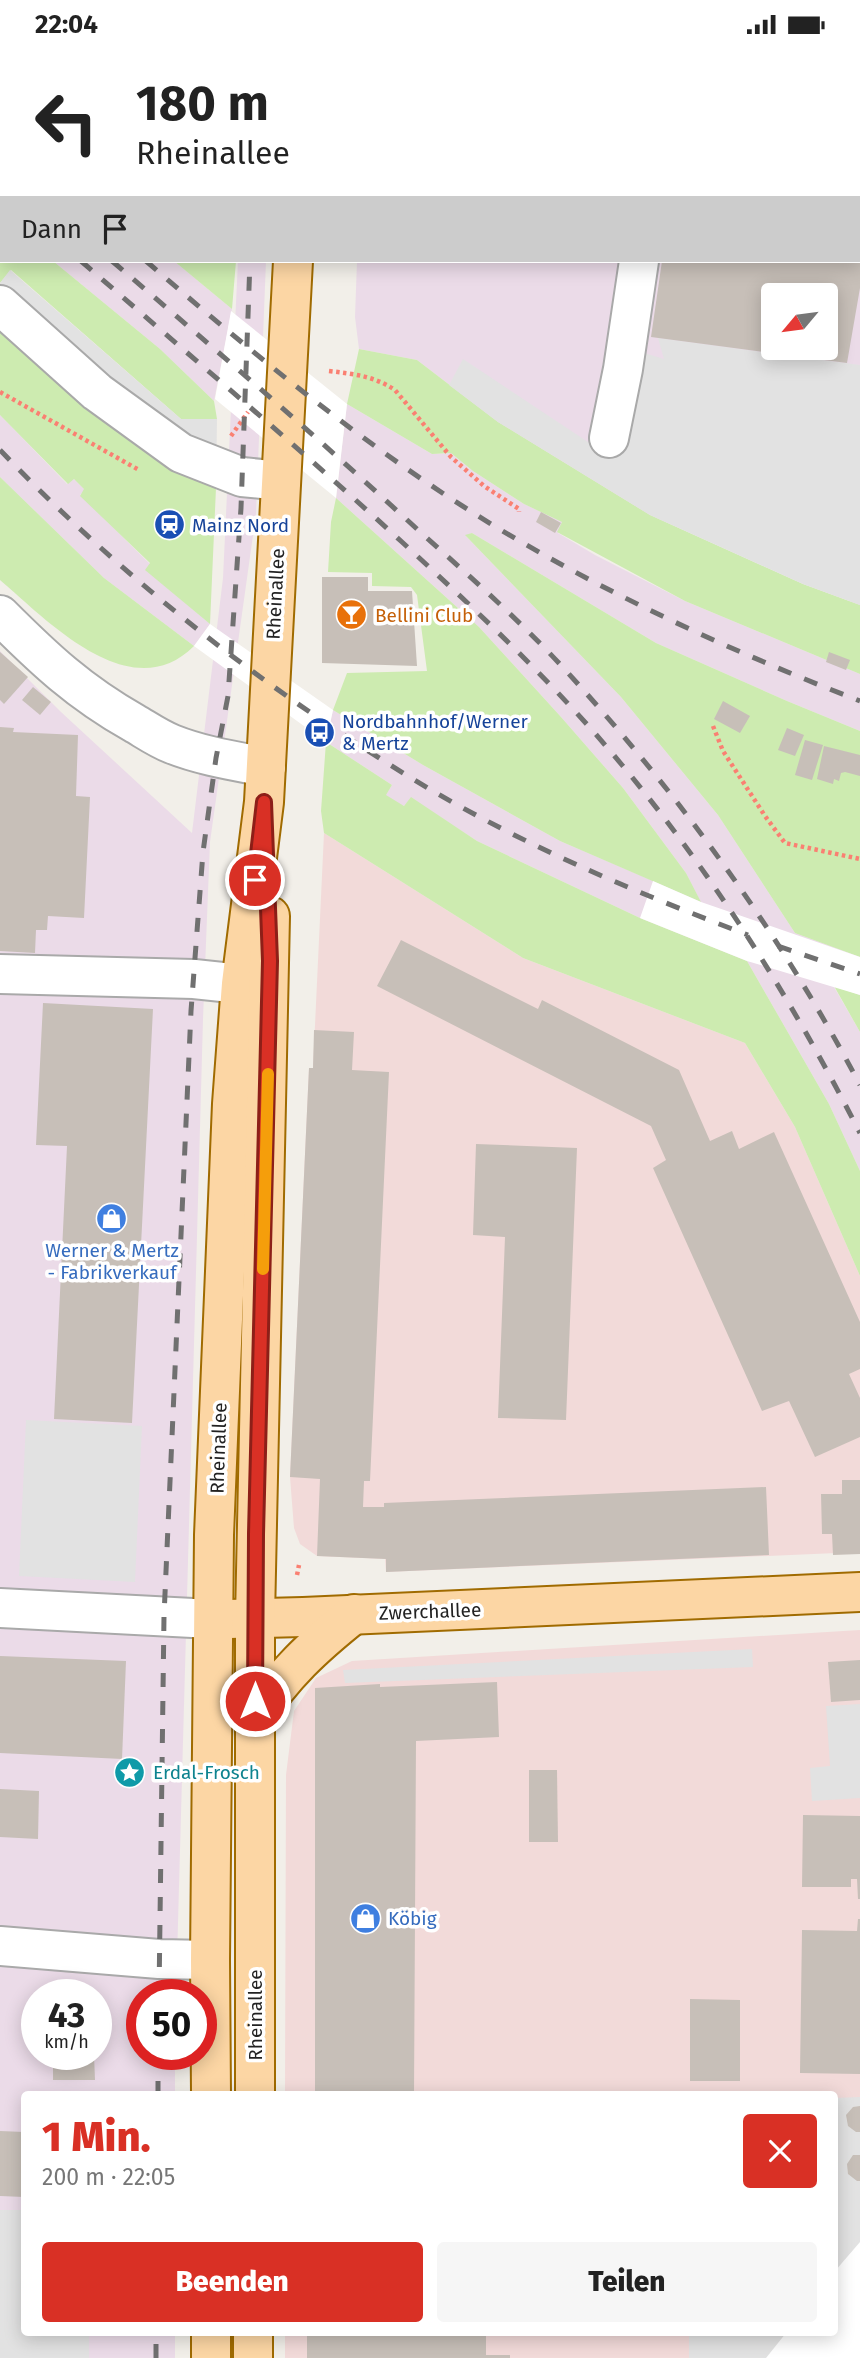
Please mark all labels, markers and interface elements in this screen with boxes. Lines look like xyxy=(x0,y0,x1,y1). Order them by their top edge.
text: 22:04 xyxy=(35,9,98,40)
text: 180 m xyxy=(136,74,269,133)
icon: left xyxy=(21,77,112,168)
text: Rheinallee xyxy=(136,134,290,172)
icon: arrive xyxy=(96,210,134,248)
text: Dann xyxy=(21,214,82,245)
north arrow xyxy=(761,283,838,361)
map controls xyxy=(761,283,838,360)
station icon: Mainz Nord xyxy=(152,508,186,542)
place label: Mainz Nord xyxy=(192,514,289,537)
street label: Rheinallee xyxy=(262,548,289,640)
bar icon: Bellini Club xyxy=(335,598,369,632)
place label: Bellini Club xyxy=(375,604,473,627)
place label: Nordbahnhof/Werner & Mertz xyxy=(342,710,529,755)
bus stop icon: Nordbahnhof/Werner & Mertz xyxy=(302,715,336,749)
pin xyxy=(225,850,285,910)
icon: arrive xyxy=(236,861,274,899)
shop icon: Werner & Mertz - Fabrikverkauf xyxy=(95,1202,129,1236)
place label: Werner & Mertz - Fabrikverkauf xyxy=(45,1239,179,1284)
street label: Rheinallee xyxy=(205,1402,232,1494)
street label: Zwerchallee xyxy=(378,1598,482,1625)
position arrow xyxy=(218,1664,292,1738)
place icon: Erdal-Frosch xyxy=(113,1755,147,1789)
place label: Erdal-Frosch xyxy=(153,1761,260,1784)
shop icon: Köbig xyxy=(348,1901,382,1935)
place label: Köbig xyxy=(388,1907,437,1930)
street label: Rheinallee xyxy=(244,1969,267,2061)
speed limit sign: 50 xyxy=(126,1979,217,2070)
text: 43 xyxy=(48,1994,85,2036)
text: km/h xyxy=(44,2031,89,2053)
text: 1 Min. xyxy=(42,2112,151,2162)
button: close xyxy=(743,2114,817,2188)
text: 200 m · 22:05 xyxy=(42,2163,175,2191)
button: Beenden xyxy=(42,2242,423,2322)
button: Teilen xyxy=(437,2242,817,2322)

